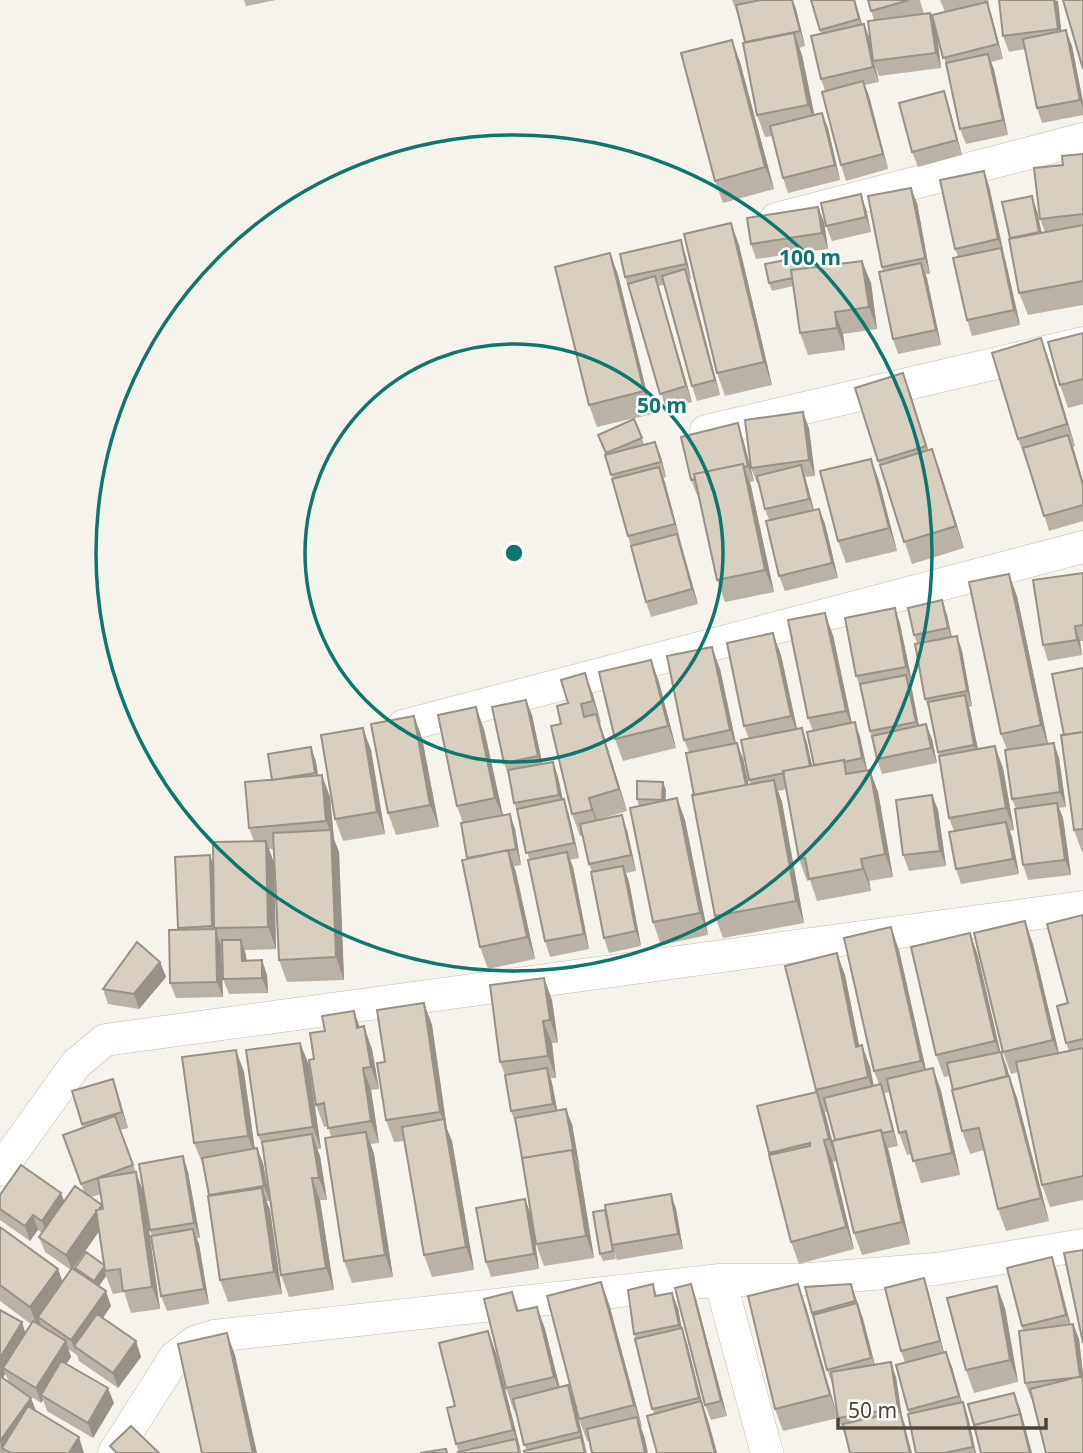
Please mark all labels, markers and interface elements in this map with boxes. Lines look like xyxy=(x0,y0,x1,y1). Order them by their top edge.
text: 100 m xyxy=(779,243,841,271)
text: 50 m xyxy=(637,391,687,419)
centre of rings xyxy=(502,541,526,565)
scale bar xyxy=(838,1386,1046,1430)
text: 50 m xyxy=(848,1396,897,1424)

